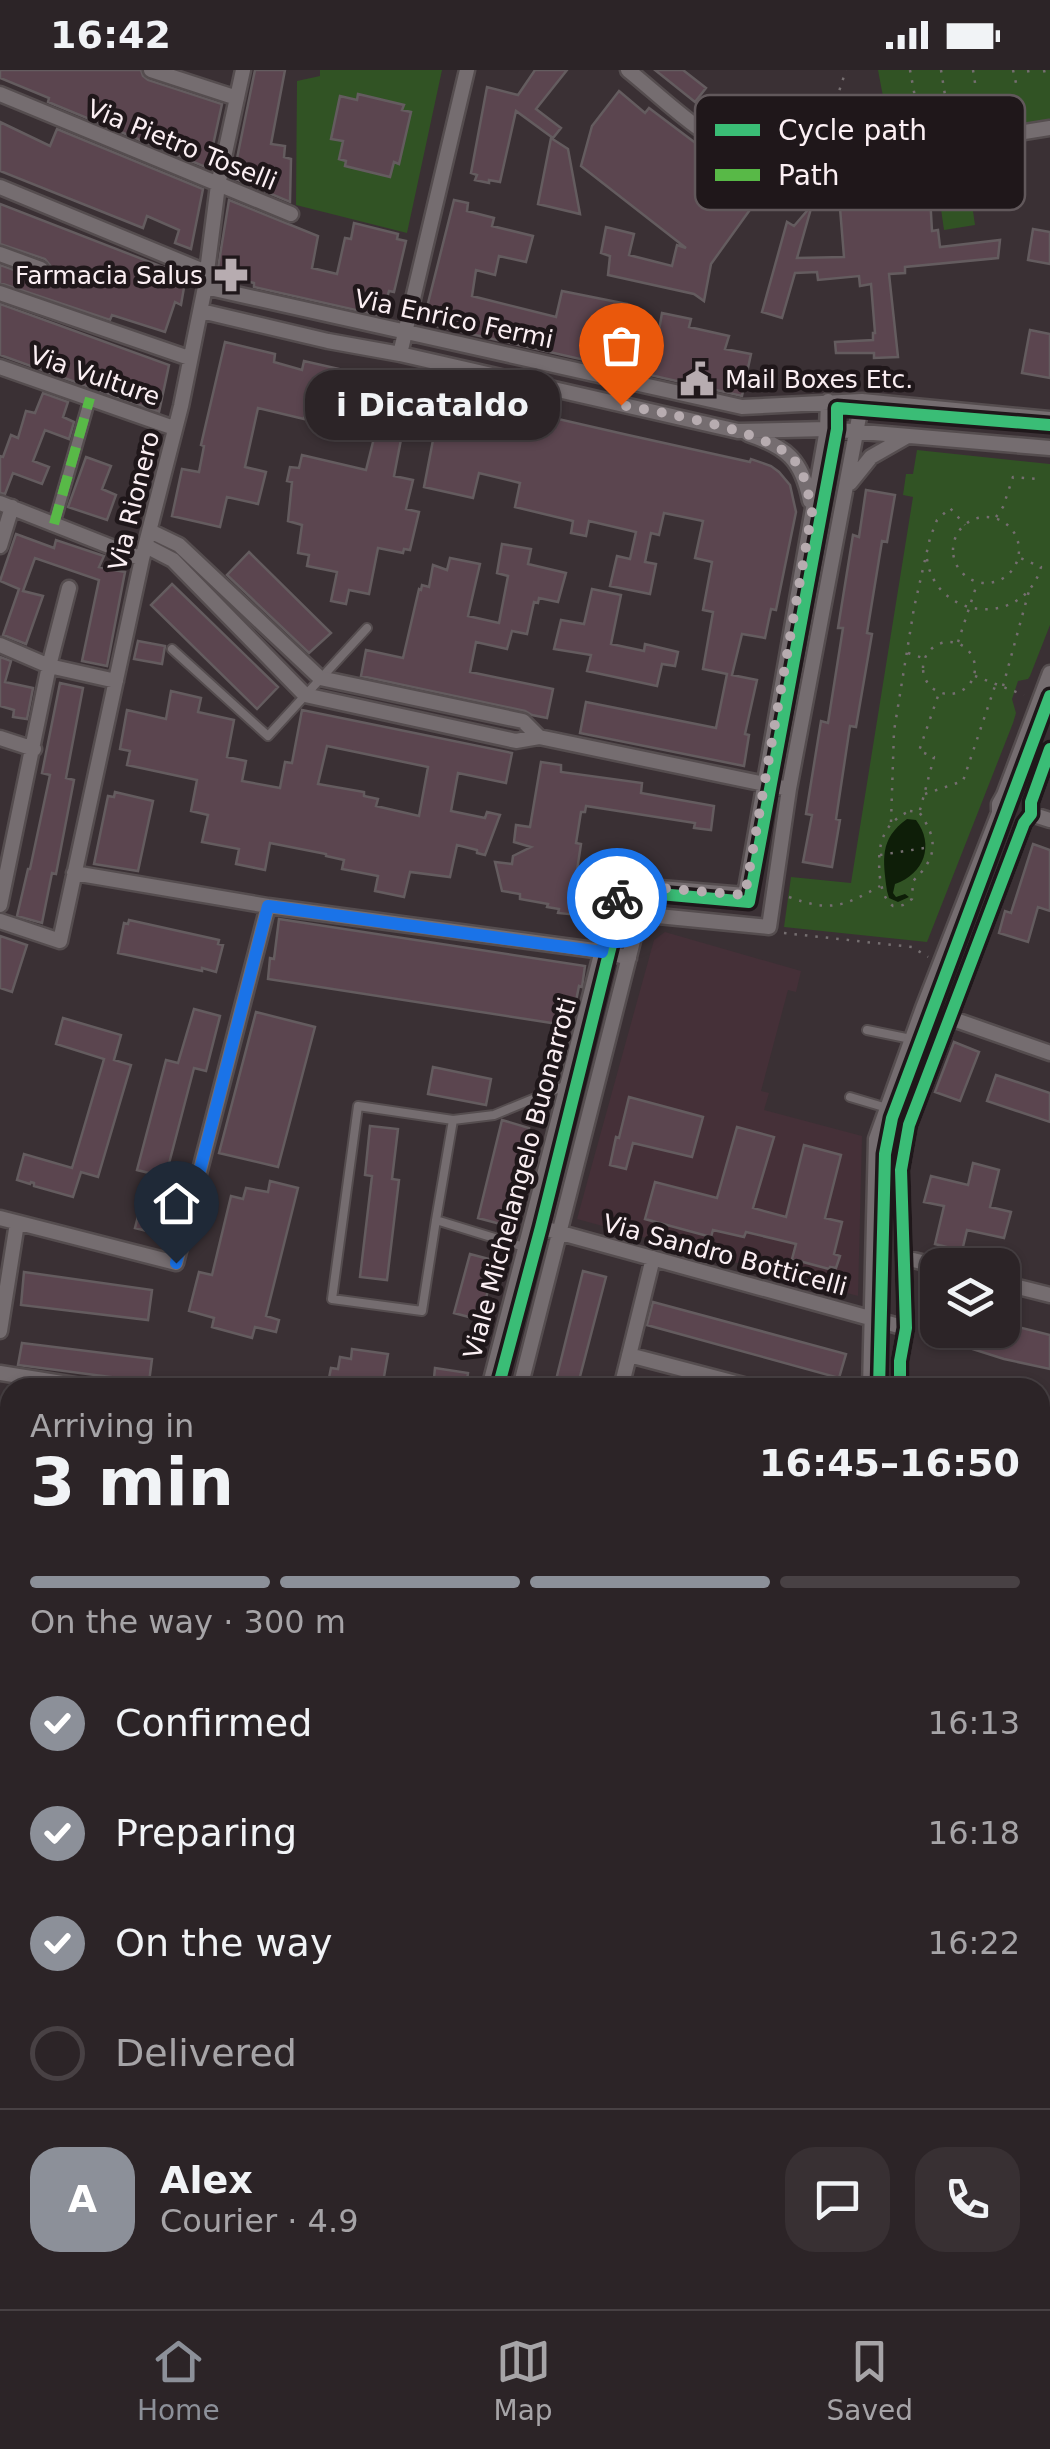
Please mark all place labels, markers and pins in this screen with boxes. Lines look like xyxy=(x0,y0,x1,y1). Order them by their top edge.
pharmacy icon: Farmacia Salus xyxy=(212,256,250,294)
place label: Farmacia Salus xyxy=(15,261,203,290)
pin xyxy=(579,303,664,406)
public building icon: Mail Boxes Etc. xyxy=(678,360,716,398)
place label: Mail Boxes Etc. xyxy=(725,365,913,394)
callout: i Dicataldo xyxy=(306,370,561,440)
pin xyxy=(134,1161,219,1264)

